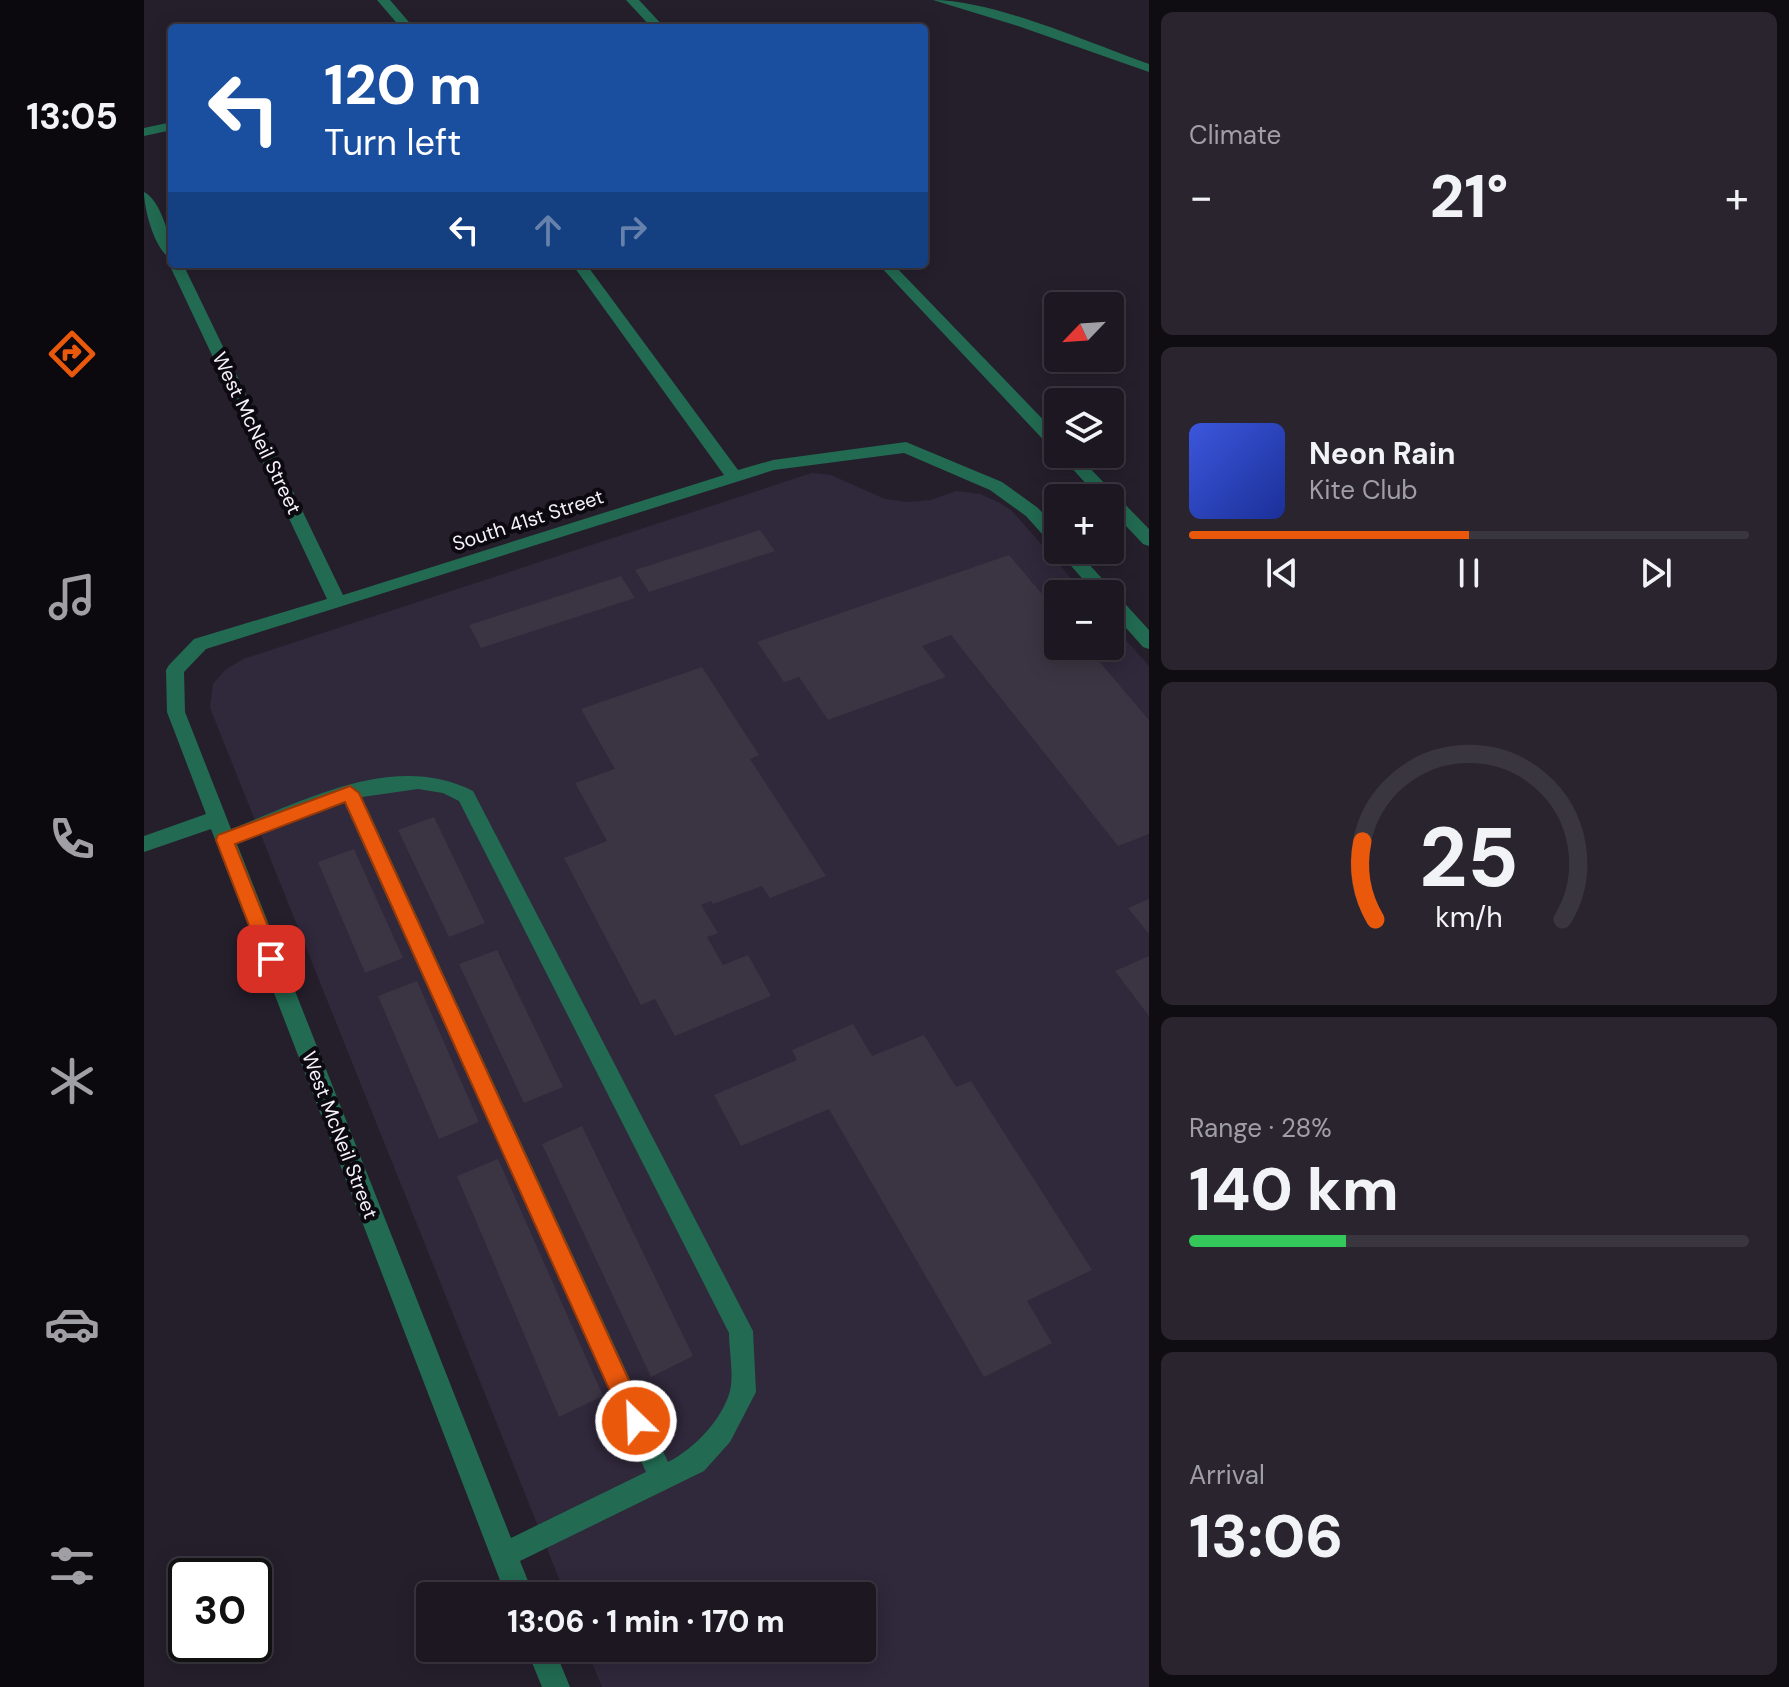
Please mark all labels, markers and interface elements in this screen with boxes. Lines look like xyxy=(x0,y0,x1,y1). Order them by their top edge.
text: 120 m xyxy=(324,48,482,121)
icon: left xyxy=(192,56,296,160)
text: 13:05 xyxy=(26,93,118,140)
text: Climate xyxy=(1189,118,1281,152)
text: Turn left xyxy=(324,119,461,166)
text: 21° xyxy=(1430,157,1508,236)
text: − xyxy=(1189,168,1213,226)
text: + xyxy=(1725,168,1749,226)
icon: left xyxy=(442,208,486,252)
icon: ahead xyxy=(526,208,570,252)
icon: right xyxy=(610,208,654,252)
north arrow xyxy=(1044,292,1124,372)
map controls xyxy=(1044,292,1124,660)
icon: directions xyxy=(44,326,100,382)
street label: West McNeil Street xyxy=(206,348,308,518)
button: layers xyxy=(1044,388,1124,468)
text: Neon Rain xyxy=(1309,434,1455,473)
text: Kite Club xyxy=(1309,473,1418,507)
street label: South 41st Street xyxy=(449,483,607,557)
button: + xyxy=(1044,484,1124,564)
icon: previous xyxy=(1260,551,1304,595)
icon: pause xyxy=(1447,551,1491,595)
icon: next xyxy=(1634,551,1678,595)
icon: music xyxy=(44,569,100,625)
button: − xyxy=(1044,580,1124,660)
text: 25 xyxy=(1419,802,1519,911)
icon: phone xyxy=(44,811,100,867)
text: km/h xyxy=(1435,899,1503,936)
pin xyxy=(237,925,305,993)
icon: arrive xyxy=(249,937,293,981)
street label: West McNeil Street xyxy=(296,1048,384,1222)
icon: climate xyxy=(44,1053,100,1109)
text: Range · 28% xyxy=(1189,1111,1332,1145)
text: 140 km xyxy=(1189,1150,1399,1229)
icon: car xyxy=(44,1296,100,1352)
position arrow xyxy=(594,1379,678,1463)
text: Arrival xyxy=(1189,1458,1265,1492)
text: 13:06 xyxy=(1189,1497,1343,1576)
icon: filters xyxy=(44,1538,100,1594)
speed limit sign: 30 xyxy=(168,1558,272,1662)
text: 13:06 · 1 min · 170 m xyxy=(507,1602,785,1641)

